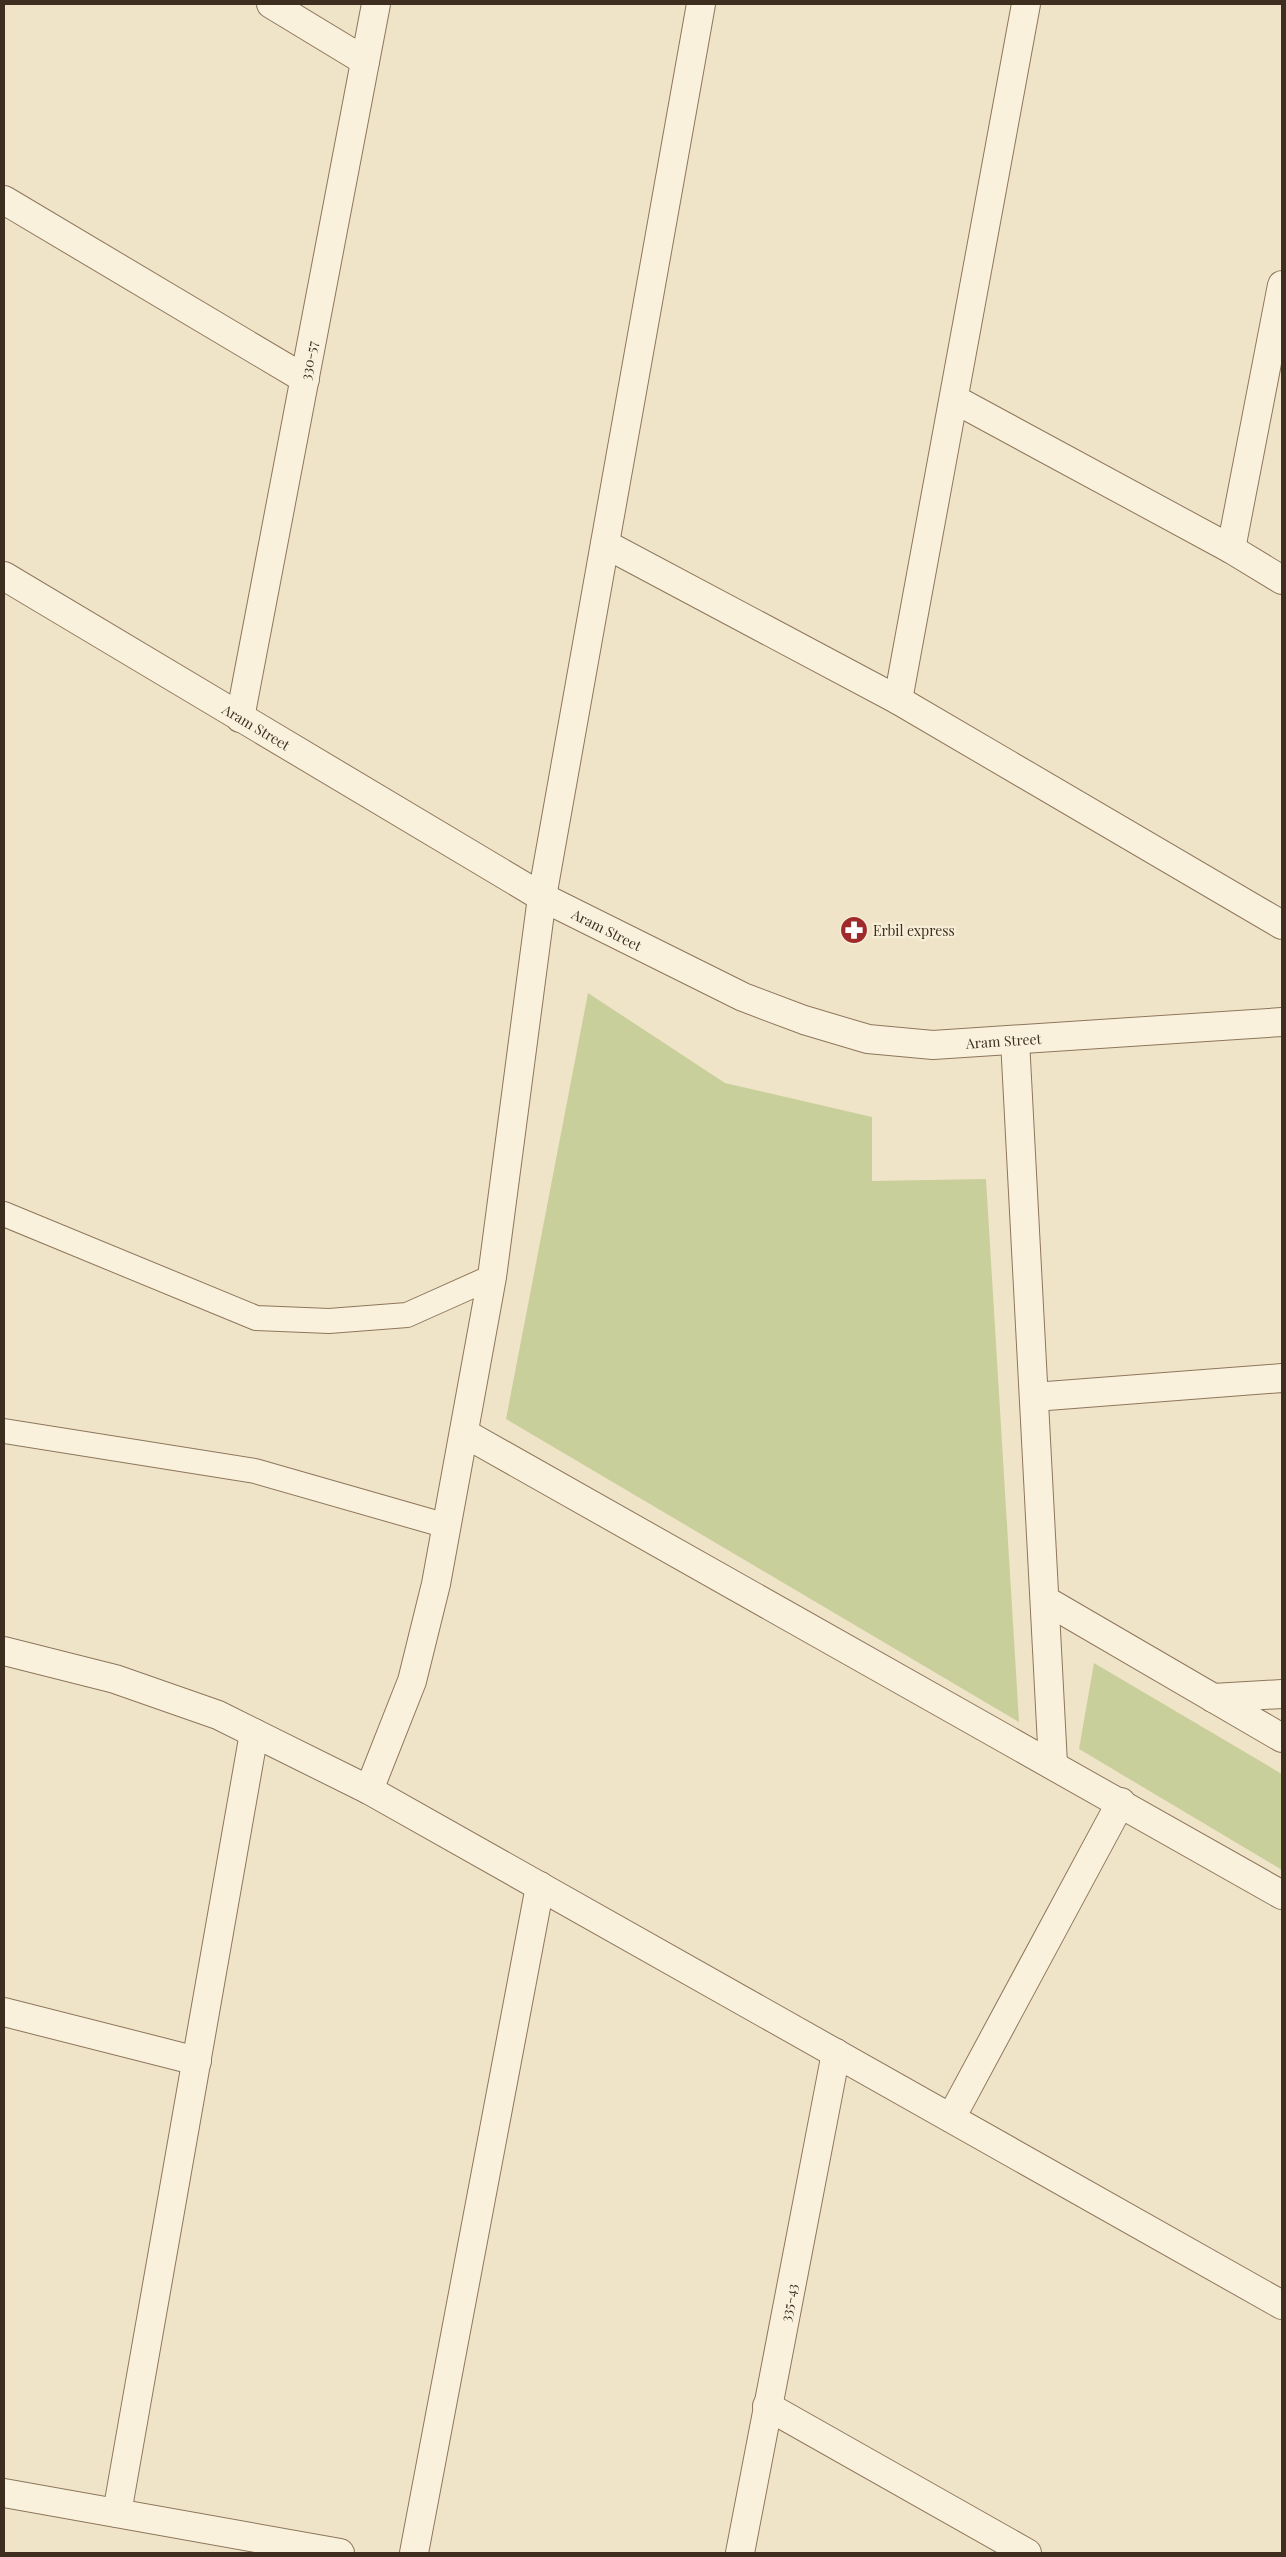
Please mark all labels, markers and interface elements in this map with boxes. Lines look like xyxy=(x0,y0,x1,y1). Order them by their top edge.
street label: 330-57 xyxy=(295,339,321,382)
street label: Aram Street xyxy=(218,699,295,755)
street label: Aram Street xyxy=(568,904,646,955)
pharmacy icon: Erbil express xyxy=(839,915,869,945)
place label: Erbil express xyxy=(873,921,955,940)
street label: Aram Street xyxy=(964,1028,1043,1052)
street label: 335-43 xyxy=(775,2282,801,2323)

